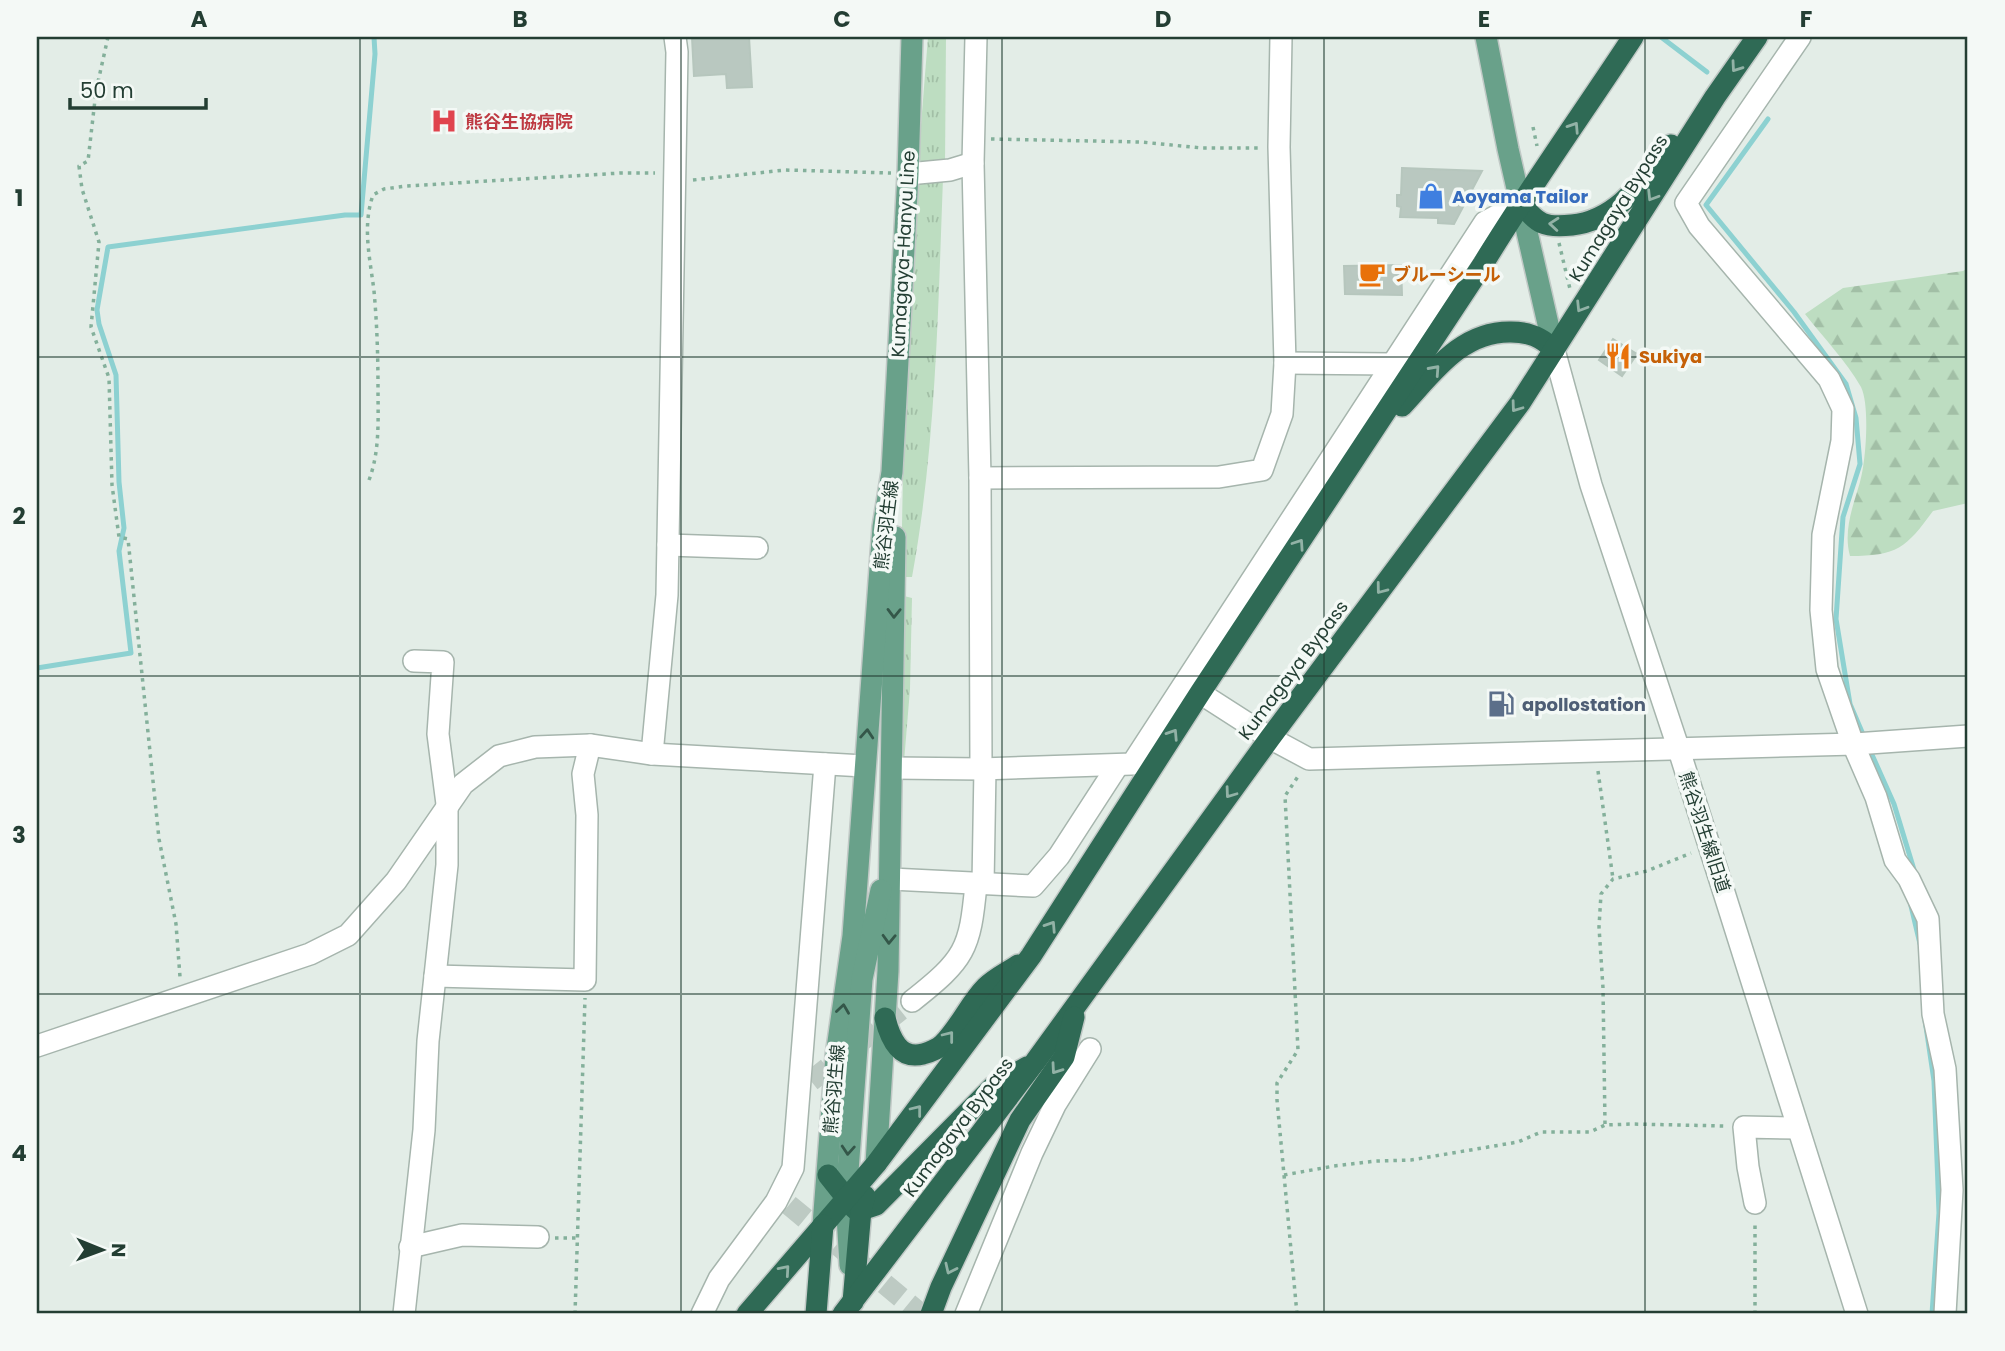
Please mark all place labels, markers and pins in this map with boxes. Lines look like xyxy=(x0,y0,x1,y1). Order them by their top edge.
hospital icon: 熊谷生協病院 xyxy=(429,106,459,136)
place label: 熊谷生協病院 xyxy=(465,109,573,134)
shop icon: Aoyama Tailor xyxy=(1416,181,1446,211)
place label: Aoyama Tailor xyxy=(1452,184,1588,209)
cafe icon: ブルーシール xyxy=(1357,259,1387,289)
place label: ブルーシール xyxy=(1393,262,1501,287)
restaurant icon: Sukiya xyxy=(1603,341,1633,371)
place label: Sukiya xyxy=(1639,344,1702,369)
fuel station icon: apollostation xyxy=(1486,689,1516,719)
place label: apollostation xyxy=(1522,692,1646,717)

